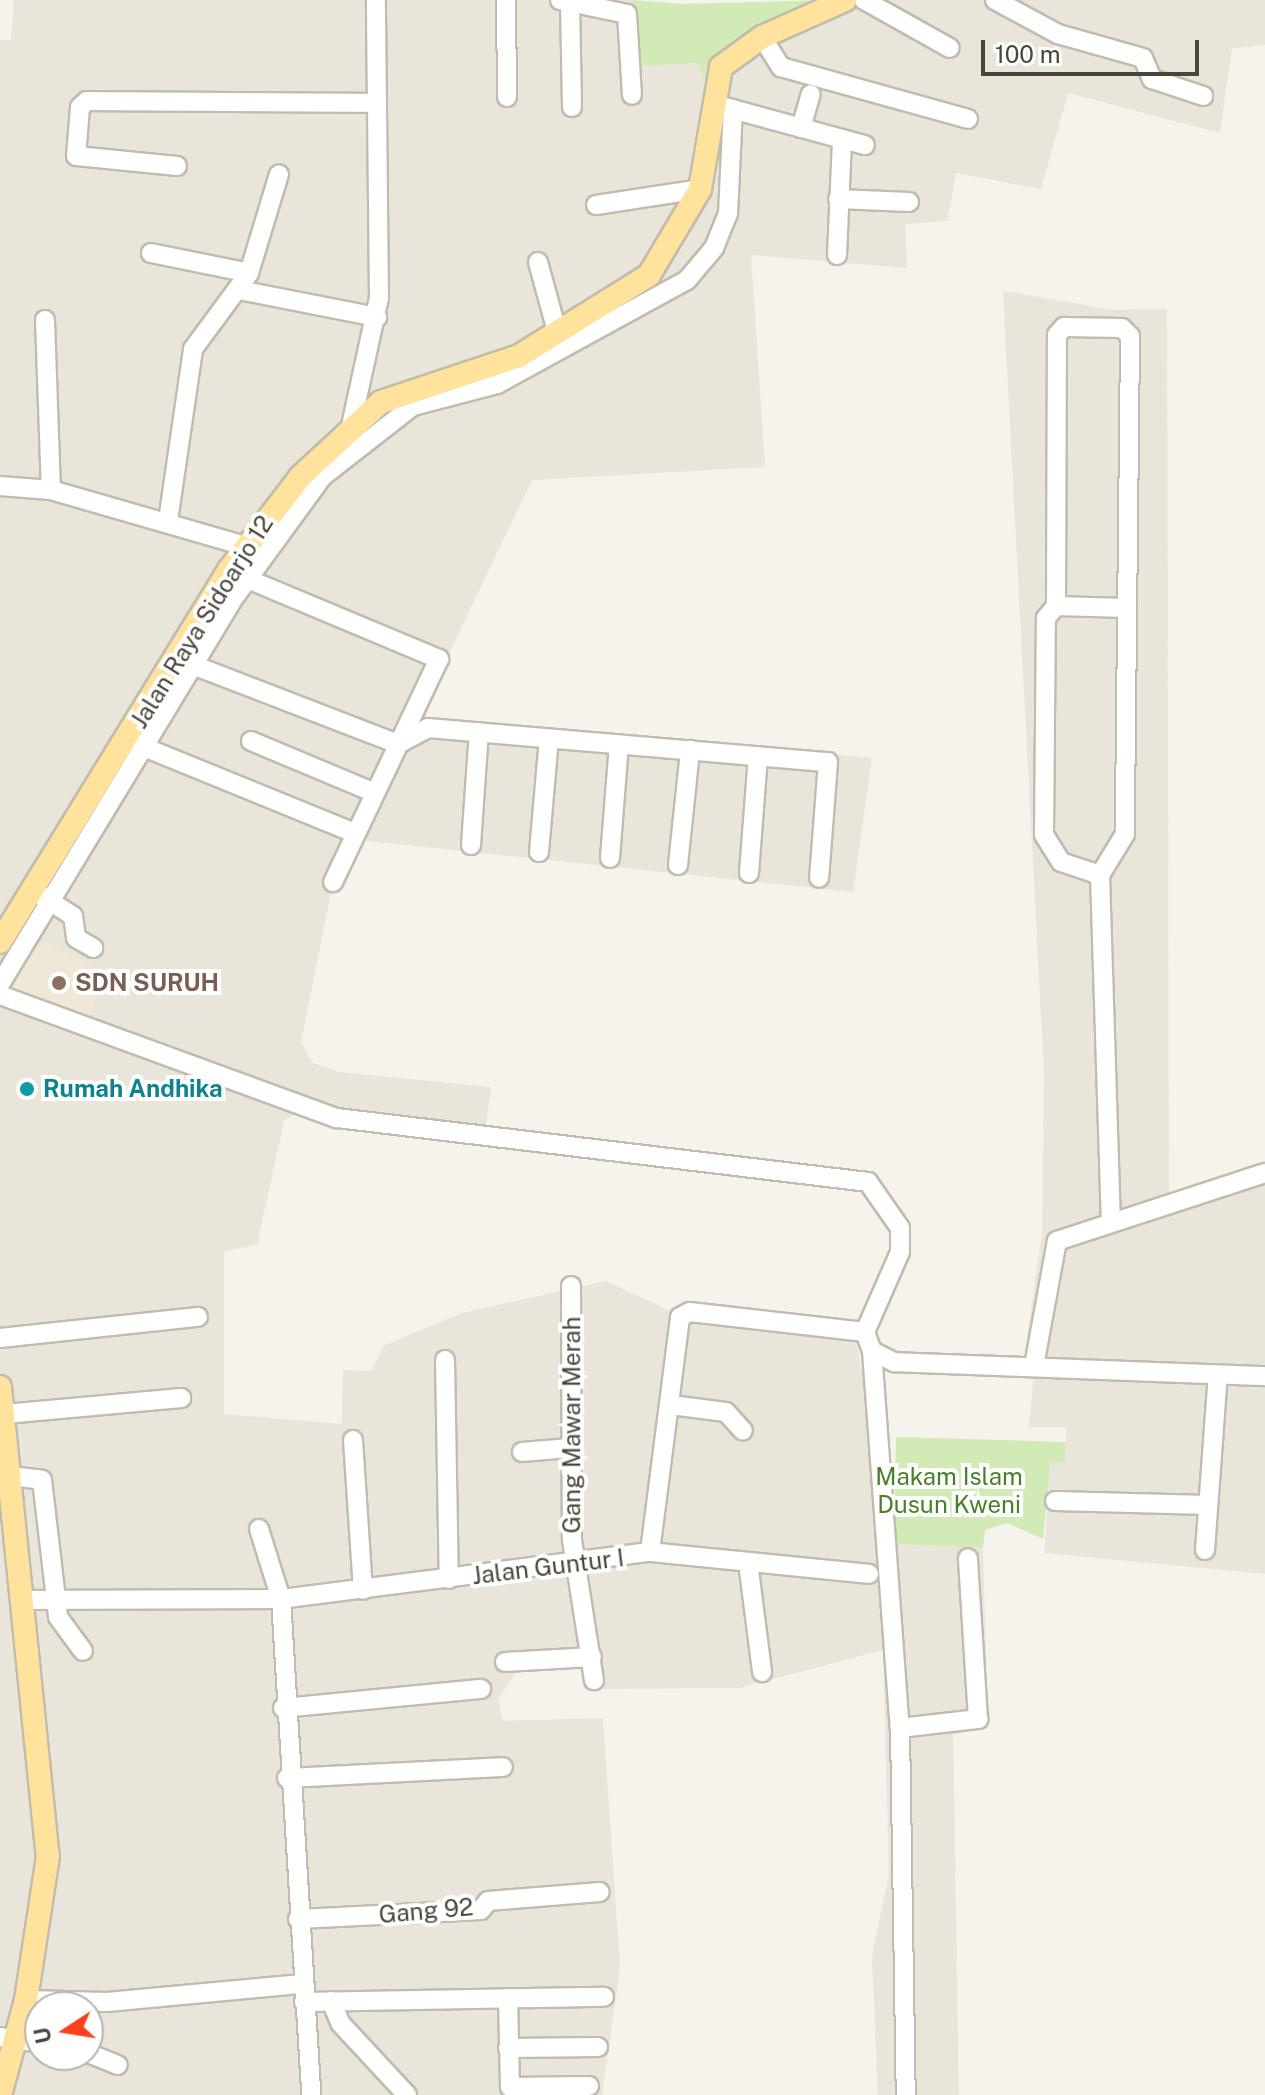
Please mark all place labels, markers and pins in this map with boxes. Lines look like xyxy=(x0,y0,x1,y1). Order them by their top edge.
place label: SDN SURUH xyxy=(75,969,219,997)
marker: SDN SURUH xyxy=(50,974,68,992)
place label: Rumah Andhika xyxy=(43,1075,223,1103)
marker: Rumah Andhika xyxy=(18,1080,36,1098)

